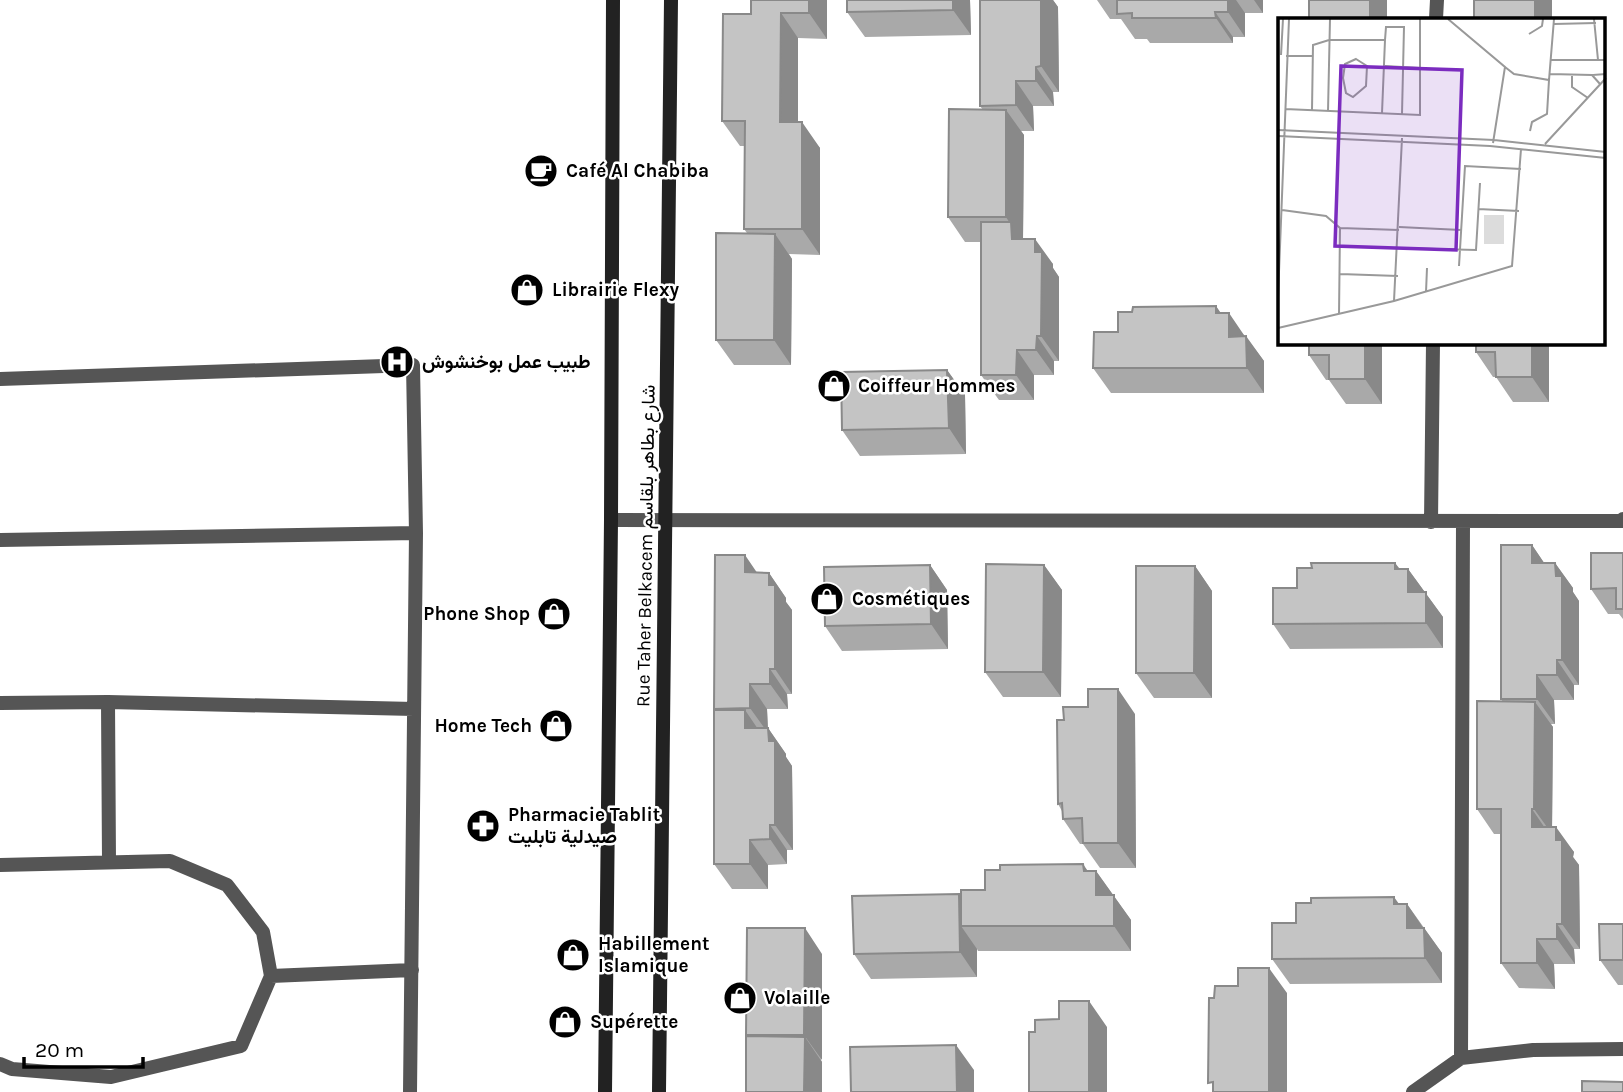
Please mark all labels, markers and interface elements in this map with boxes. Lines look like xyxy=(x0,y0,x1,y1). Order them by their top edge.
inset map xyxy=(1278,18,1606,345)
cafe icon: Café Al Chabiba xyxy=(522,152,560,190)
place label: Café Al Chabiba xyxy=(566,160,709,182)
shop icon: Librairie Flexy xyxy=(508,271,546,309)
place label: Librairie Flexy xyxy=(552,279,679,301)
hospital icon: طبيب عمل بوخنشوش xyxy=(378,343,416,381)
place label: طبيب عمل بوخنشوش xyxy=(422,351,591,374)
shop icon: Coiffeur Hommes xyxy=(815,367,853,405)
place label: Coiffeur Hommes xyxy=(858,375,1016,397)
street label: Rue Taher Belkacem شارع بطاهر بلقاسم xyxy=(632,385,661,707)
shop icon: Cosmétiques xyxy=(808,580,846,618)
place label: Cosmétiques xyxy=(852,588,970,610)
shop icon: Phone Shop xyxy=(535,595,573,633)
place label: Phone Shop xyxy=(423,603,530,625)
shop icon: Home Tech xyxy=(537,707,575,745)
place label: Home Tech xyxy=(434,715,532,737)
place label: Pharmacie Tablit صيدلية تابليت xyxy=(508,804,660,848)
pharmacy icon: Pharmacie Tablit صيدلية تابليت xyxy=(464,807,502,845)
place label: Habillement Islamique xyxy=(598,933,710,977)
shop icon: Habillement Islamique xyxy=(554,936,592,974)
shop icon: Volaille xyxy=(721,979,759,1017)
place label: Volaille xyxy=(764,987,830,1009)
shop icon: Supérette xyxy=(546,1003,584,1041)
place label: Supérette xyxy=(590,1011,678,1033)
scale bar xyxy=(24,1026,144,1070)
text: 20 m xyxy=(35,1038,84,1062)

